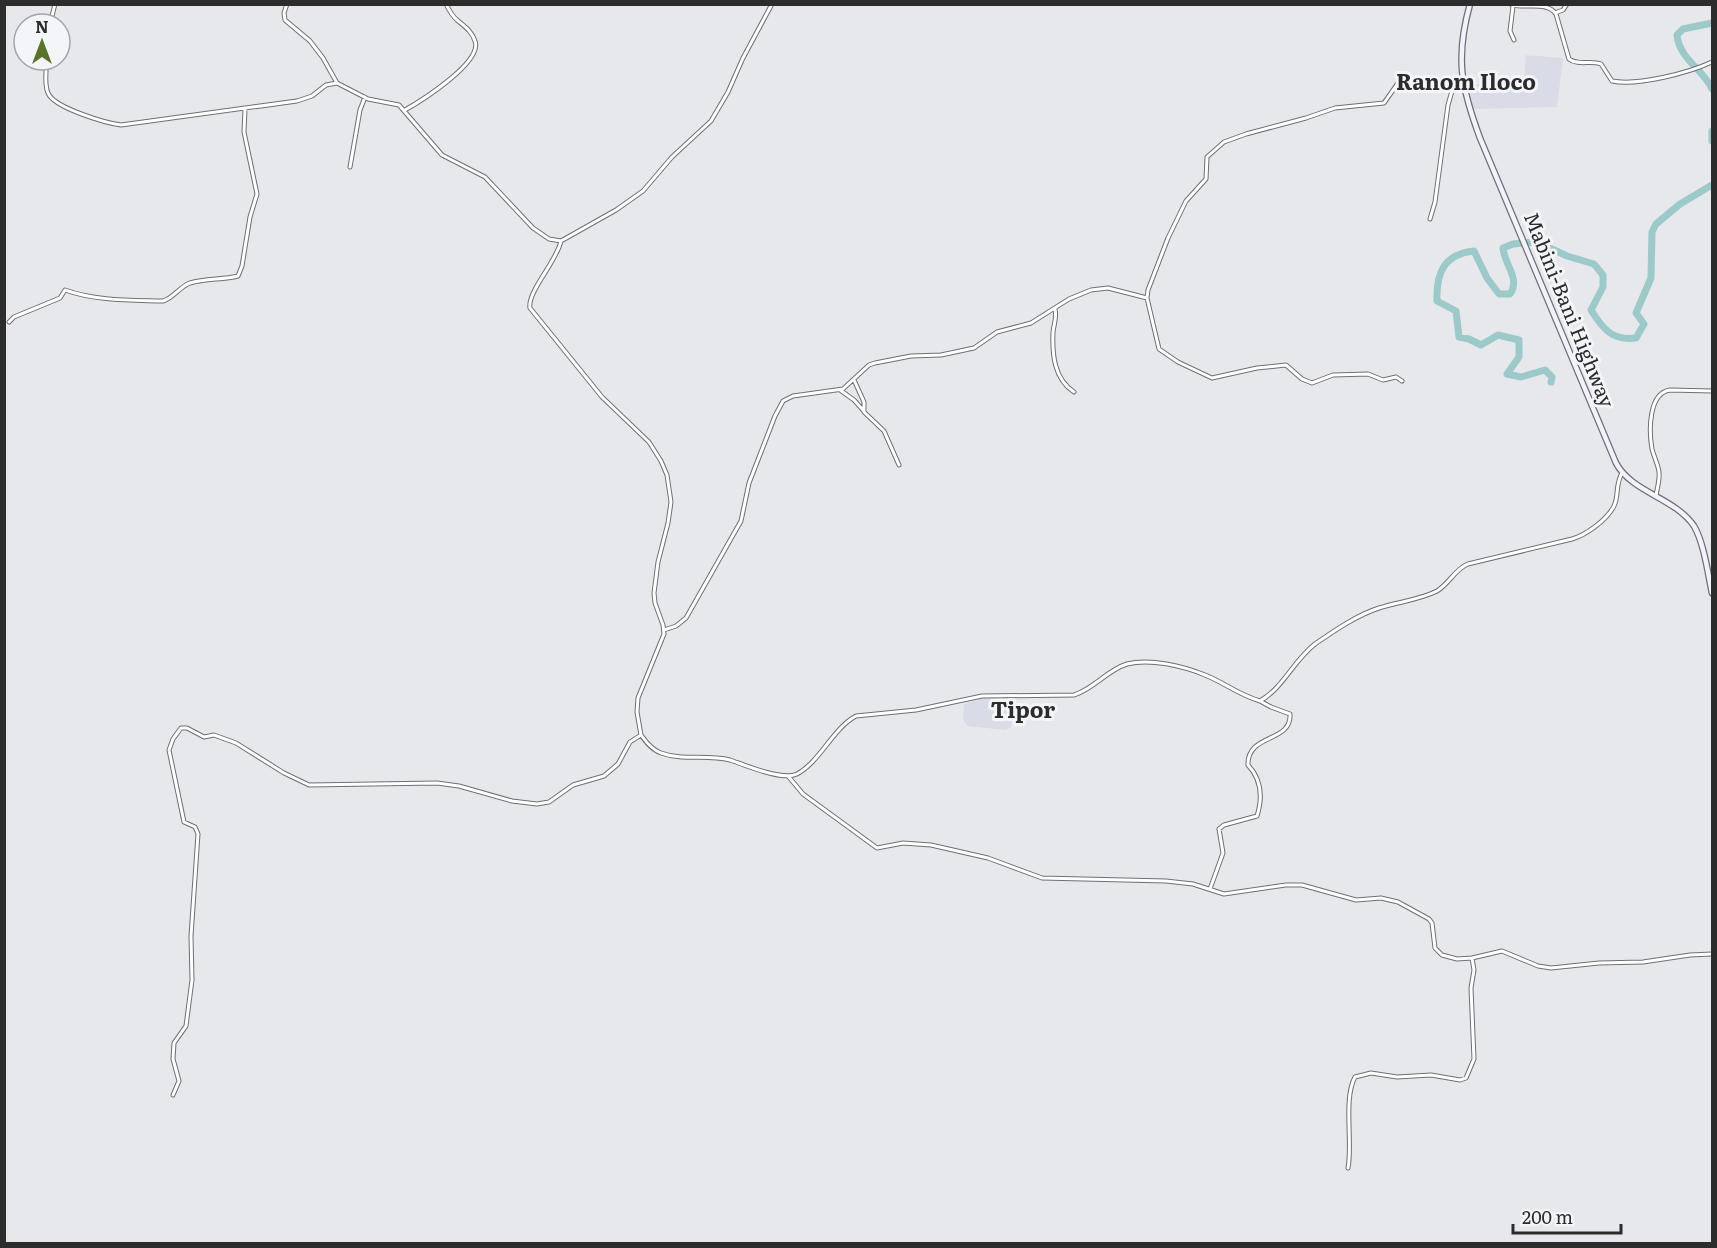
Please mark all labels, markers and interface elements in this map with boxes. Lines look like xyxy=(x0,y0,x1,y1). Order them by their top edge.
north arrow xyxy=(12,12,72,72)
text: N xyxy=(35,14,49,38)
district label: Ranom Iloco xyxy=(1396,64,1536,97)
street label: Mabini-Bani Highway xyxy=(1518,207,1624,412)
district label: Tipor xyxy=(991,692,1055,725)
scale bar xyxy=(1513,1197,1621,1235)
text: 200 m xyxy=(1522,1203,1573,1230)

